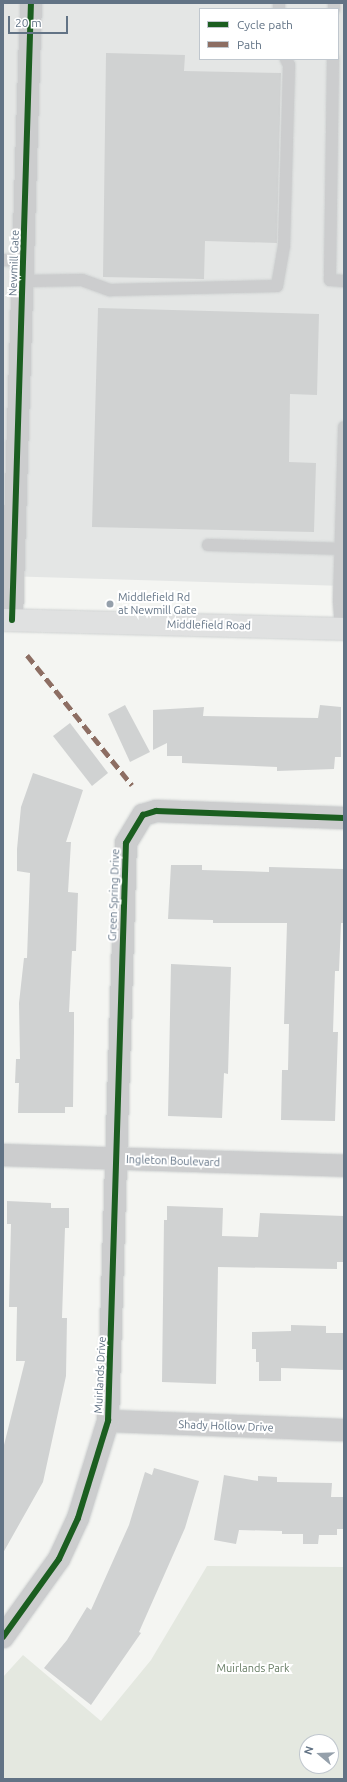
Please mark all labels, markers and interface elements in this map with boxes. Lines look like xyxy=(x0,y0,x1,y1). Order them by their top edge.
scale bar xyxy=(10,8,70,34)
legend xyxy=(199,8,339,60)
text: 20 m xyxy=(15,16,42,29)
text: Cycle path xyxy=(237,18,293,31)
text: Path xyxy=(237,38,262,51)
street label: Newmill Gate xyxy=(6,230,22,296)
place label: Middlefield Rd at Newmill Gate xyxy=(118,591,197,617)
marker: Middlefield Rd at Newmill Gate xyxy=(105,599,115,609)
street label: Middlefield Road xyxy=(167,618,251,632)
street label: Green Spring Drive xyxy=(106,849,122,941)
street label: Ingleton Boulevard xyxy=(126,1153,220,1169)
street label: Muirlands Drive xyxy=(91,1336,109,1414)
street label: Shady Hollow Drive xyxy=(178,1418,274,1434)
park label: Muirlands Park xyxy=(216,1661,290,1675)
north arrow xyxy=(299,1734,339,1774)
text: N xyxy=(302,1745,316,1756)

